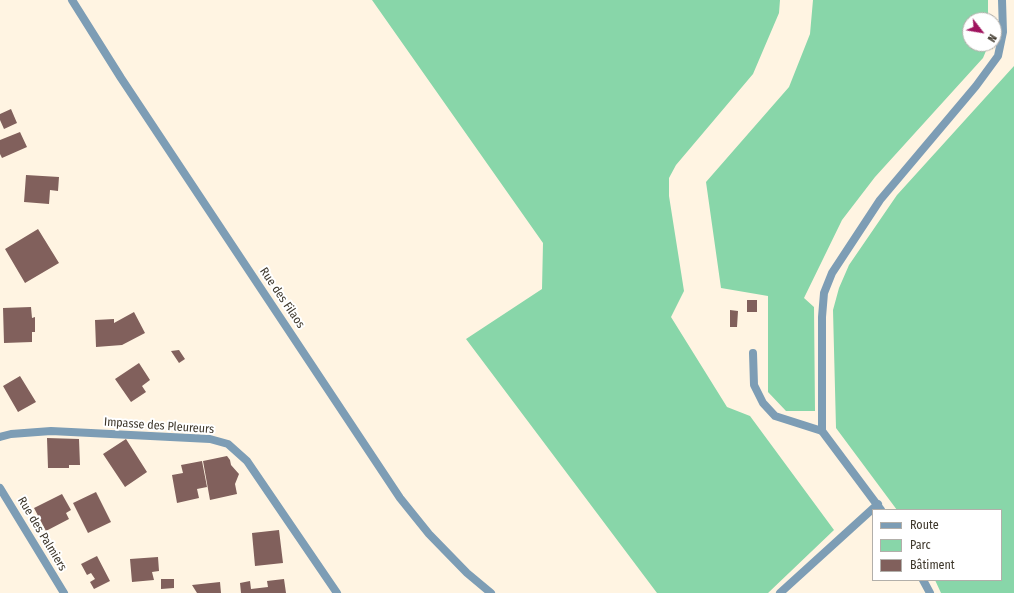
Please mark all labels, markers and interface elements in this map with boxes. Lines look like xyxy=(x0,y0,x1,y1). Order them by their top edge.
north arrow xyxy=(962,12,1002,52)
text: N xyxy=(985,32,999,44)
street label: Rue des Filaos xyxy=(256,265,308,331)
street label: Impasse des Pleureurs xyxy=(103,415,215,437)
street label: Rue des Palmiers xyxy=(14,494,70,574)
legend xyxy=(872,509,1002,581)
text: Route xyxy=(910,518,939,532)
text: Parc xyxy=(910,538,931,552)
text: Bâtiment xyxy=(910,558,955,572)

